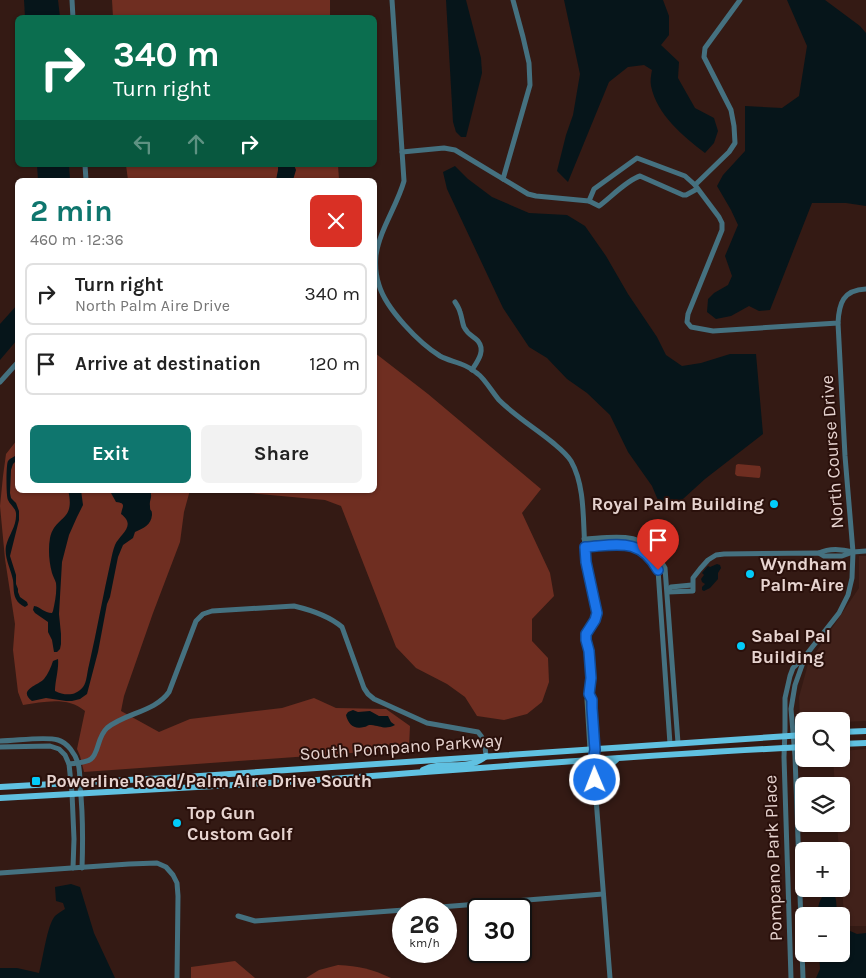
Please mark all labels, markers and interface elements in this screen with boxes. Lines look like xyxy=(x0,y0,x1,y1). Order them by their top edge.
text: 340 m xyxy=(113,34,220,75)
icon: right xyxy=(30,35,95,100)
text: Turn right xyxy=(113,76,211,102)
icon: left xyxy=(129,130,157,158)
icon: ahead xyxy=(182,130,210,158)
icon: right xyxy=(235,130,263,158)
text: 2 min xyxy=(30,193,113,229)
button: close xyxy=(310,195,362,247)
text: 460 m · 12:36 xyxy=(30,230,124,249)
text: Turn right xyxy=(75,274,164,296)
icon: right xyxy=(32,280,60,308)
text: 340 m xyxy=(305,283,360,305)
text: North Palm Aire Drive xyxy=(75,296,230,315)
icon: arrive xyxy=(32,350,60,378)
text: Arrive at destination xyxy=(75,353,261,375)
text: 120 m xyxy=(309,353,360,375)
street label: North Course Drive xyxy=(816,374,848,530)
button: Exit xyxy=(30,425,191,483)
button: Share xyxy=(201,425,362,483)
place label: Royal Palm Building xyxy=(592,493,765,515)
marker: Royal Palm Building xyxy=(768,498,780,510)
pin xyxy=(637,519,679,570)
icon: arrive xyxy=(644,526,672,554)
place label: Wyndham Palm-Aire xyxy=(760,553,847,596)
marker: Wyndham Palm-Aire xyxy=(744,568,756,580)
place label: Sabal Pal Building xyxy=(751,625,831,668)
marker: Sabal Pal Building xyxy=(735,640,747,652)
map controls xyxy=(795,712,850,962)
button: search xyxy=(795,712,850,767)
street label: South Pompano Parkway xyxy=(299,729,504,765)
position arrow xyxy=(568,753,620,805)
place label: Powerline Road/Palm Aire Drive South xyxy=(46,770,372,792)
marker: Powerline Road/Palm Aire Drive South xyxy=(30,775,42,787)
street label: Pompano Park Place xyxy=(759,775,787,941)
button: layers xyxy=(795,777,850,832)
place label: Top Gun Custom Golf xyxy=(187,802,293,845)
marker: Top Gun Custom Golf xyxy=(171,817,183,829)
button: + xyxy=(795,842,850,897)
speed limit sign: 30 xyxy=(467,898,532,963)
button: − xyxy=(795,907,850,962)
text: 26 xyxy=(409,910,440,939)
text: km/h xyxy=(409,936,440,950)

